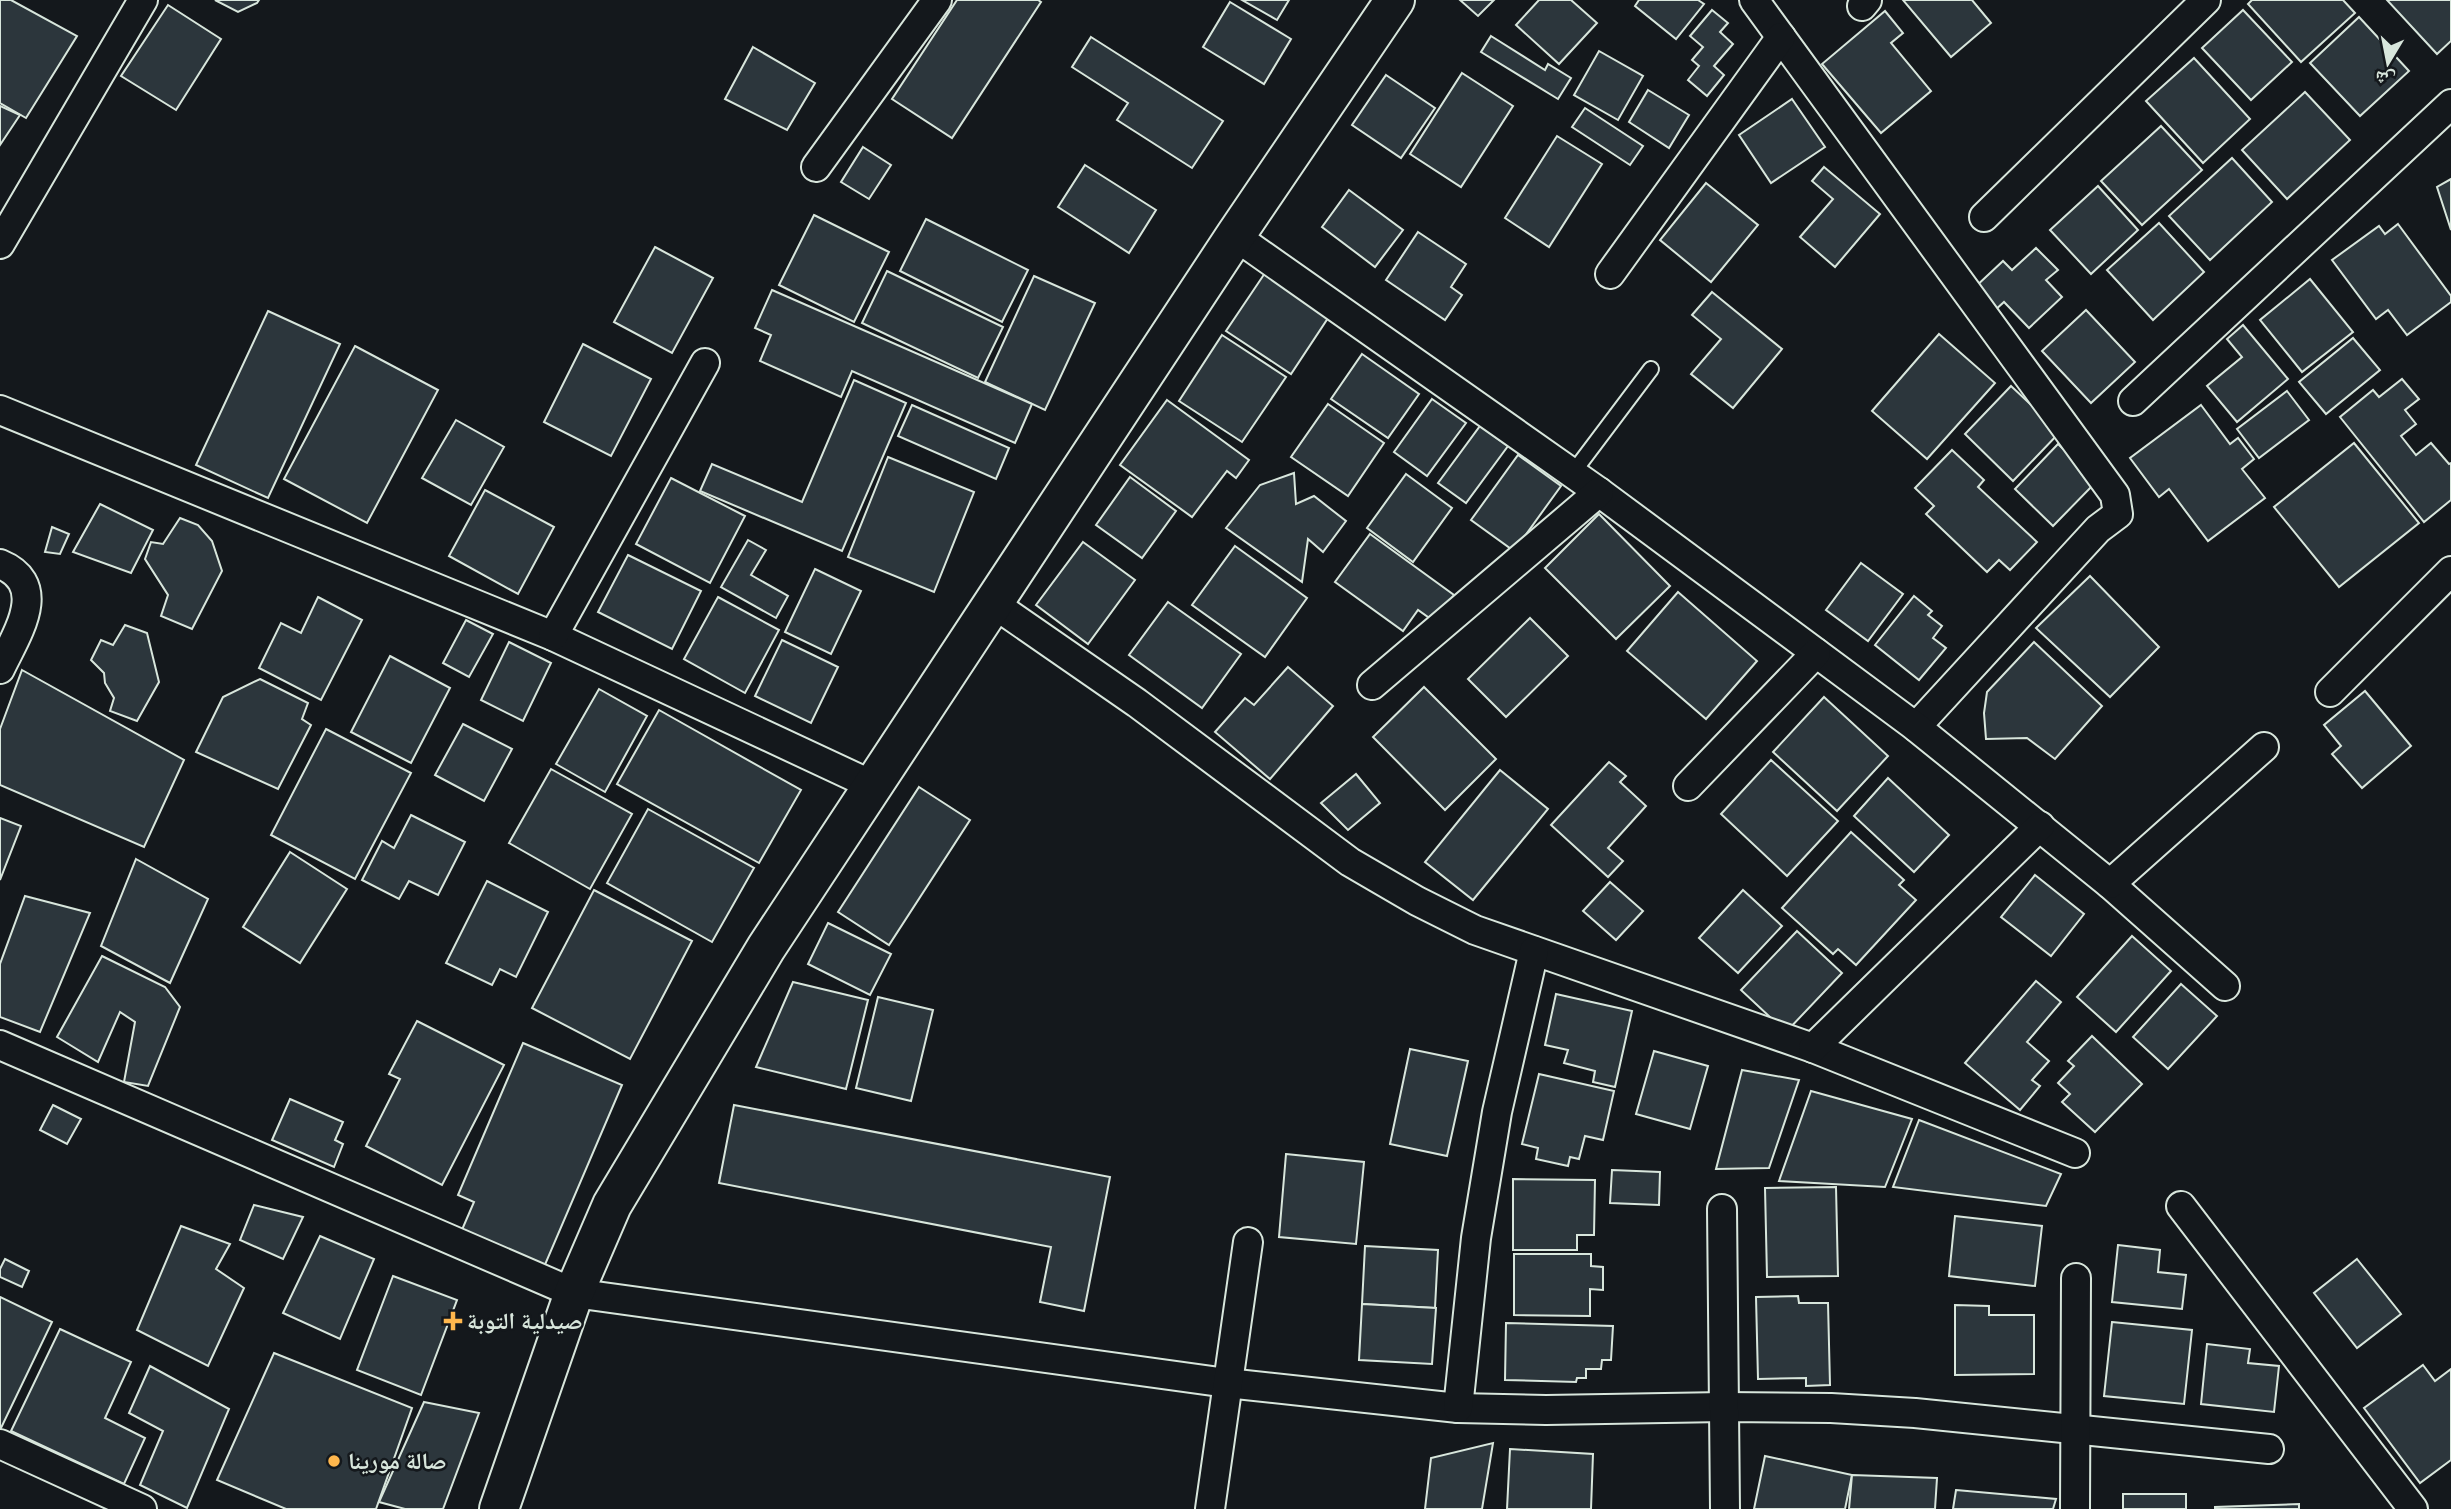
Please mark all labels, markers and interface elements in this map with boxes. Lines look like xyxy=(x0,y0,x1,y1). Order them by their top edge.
north arrow xyxy=(2353,28,2423,98)
text: ش xyxy=(2373,65,2397,93)
place label: صيدلية التوبة xyxy=(467,1306,583,1336)
marker: صيدلية التوبة xyxy=(445,1313,461,1329)
place label: صالة مورينا xyxy=(348,1446,446,1476)
marker: صالة مورينا xyxy=(326,1453,342,1469)

